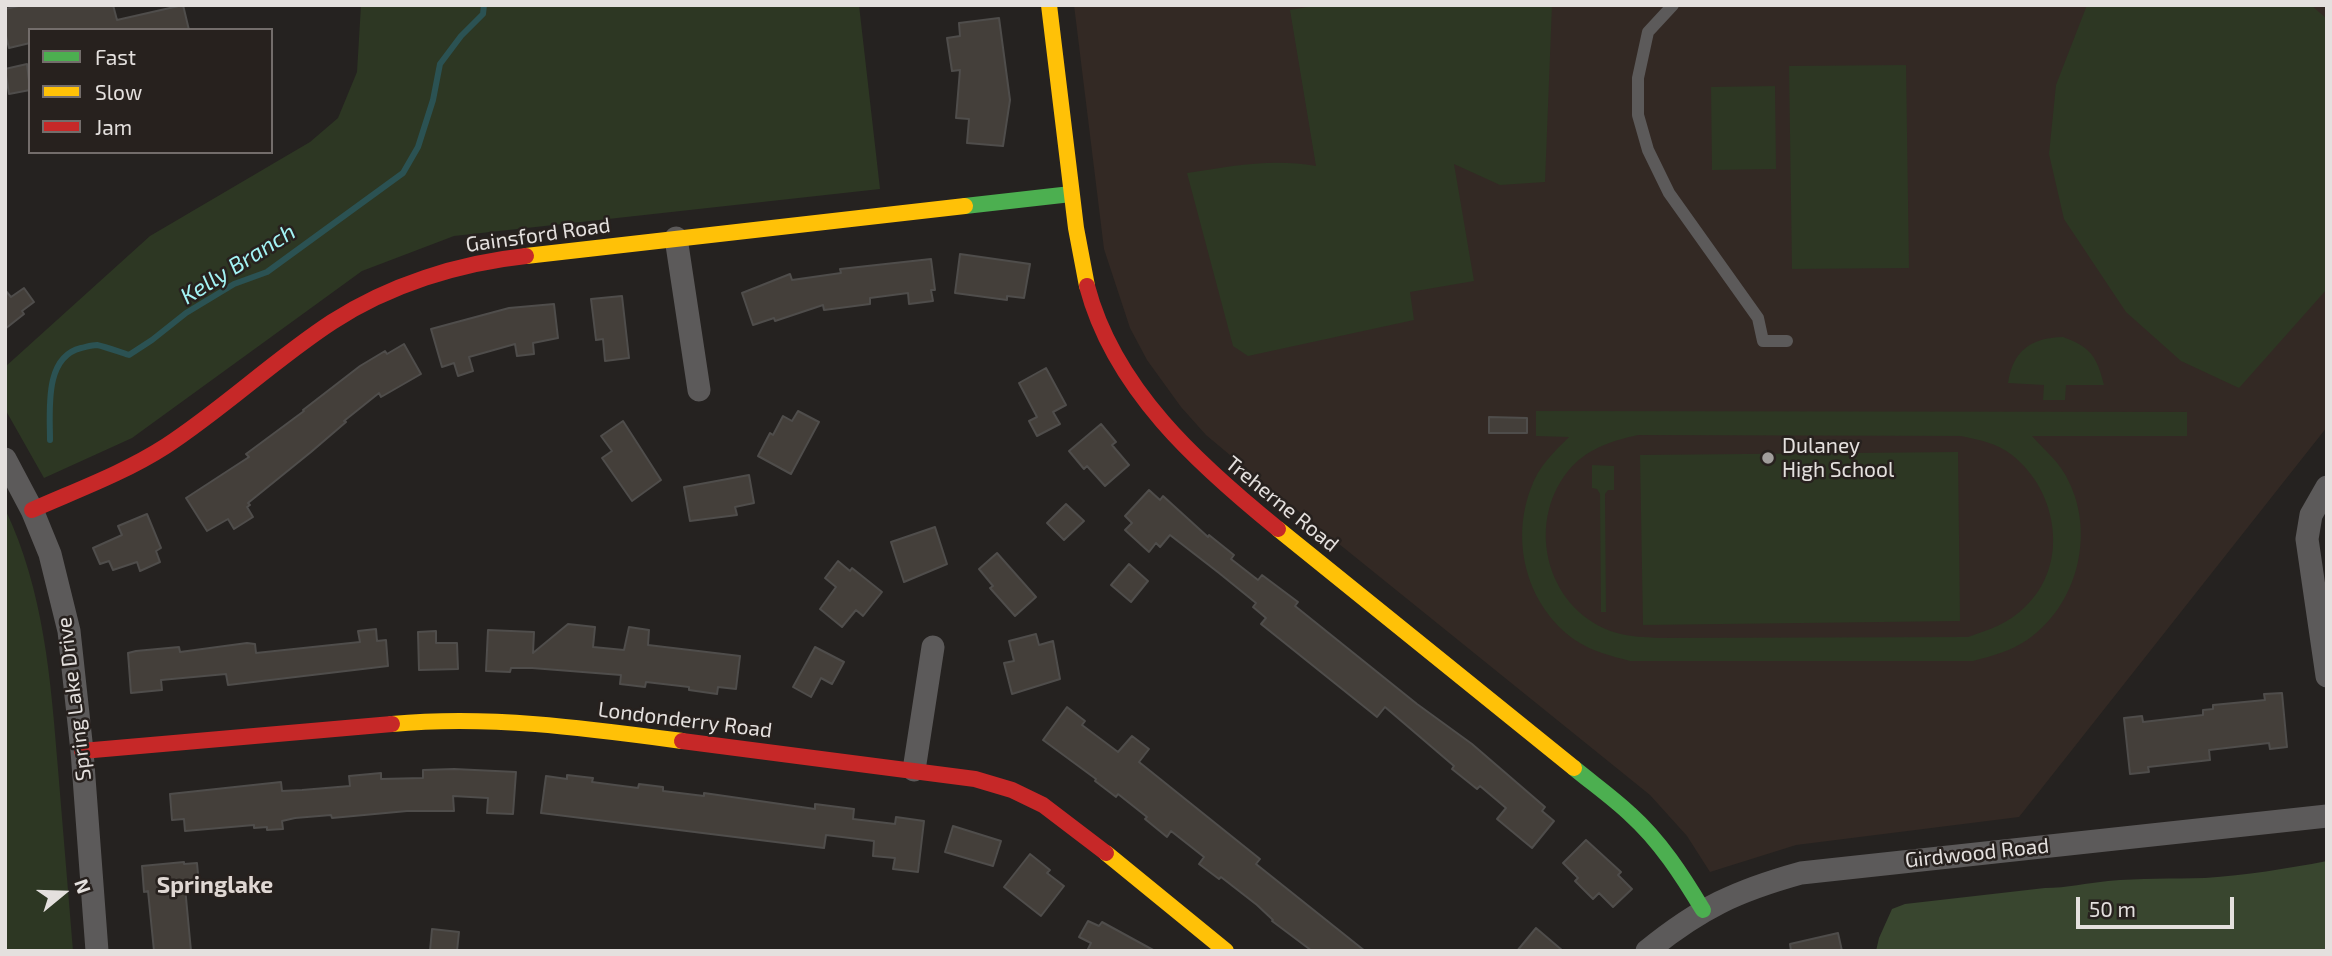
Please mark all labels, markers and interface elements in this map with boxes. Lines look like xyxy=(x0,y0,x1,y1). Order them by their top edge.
legend xyxy=(28,28,273,154)
text: Fast xyxy=(95,44,136,69)
text: Slow xyxy=(95,79,142,104)
text: Jam xyxy=(95,114,132,139)
street label: Gainsford Road xyxy=(464,212,612,258)
water label: Kelly Branch xyxy=(176,218,300,310)
place label: Dulaney High School xyxy=(1782,433,1894,483)
marker: Dulaney High School xyxy=(1760,450,1776,466)
street label: Treherne Road xyxy=(1220,451,1344,557)
street label: Spring Lake Drive xyxy=(51,616,97,782)
street label: Londonderry Road xyxy=(596,697,774,743)
street label: Girdwood Road xyxy=(1904,833,2050,873)
north arrow xyxy=(28,858,98,928)
district label: Springlake xyxy=(157,871,273,899)
text: N xyxy=(70,876,96,896)
scale bar xyxy=(2080,883,2238,927)
text: 50 m xyxy=(2089,896,2136,921)

